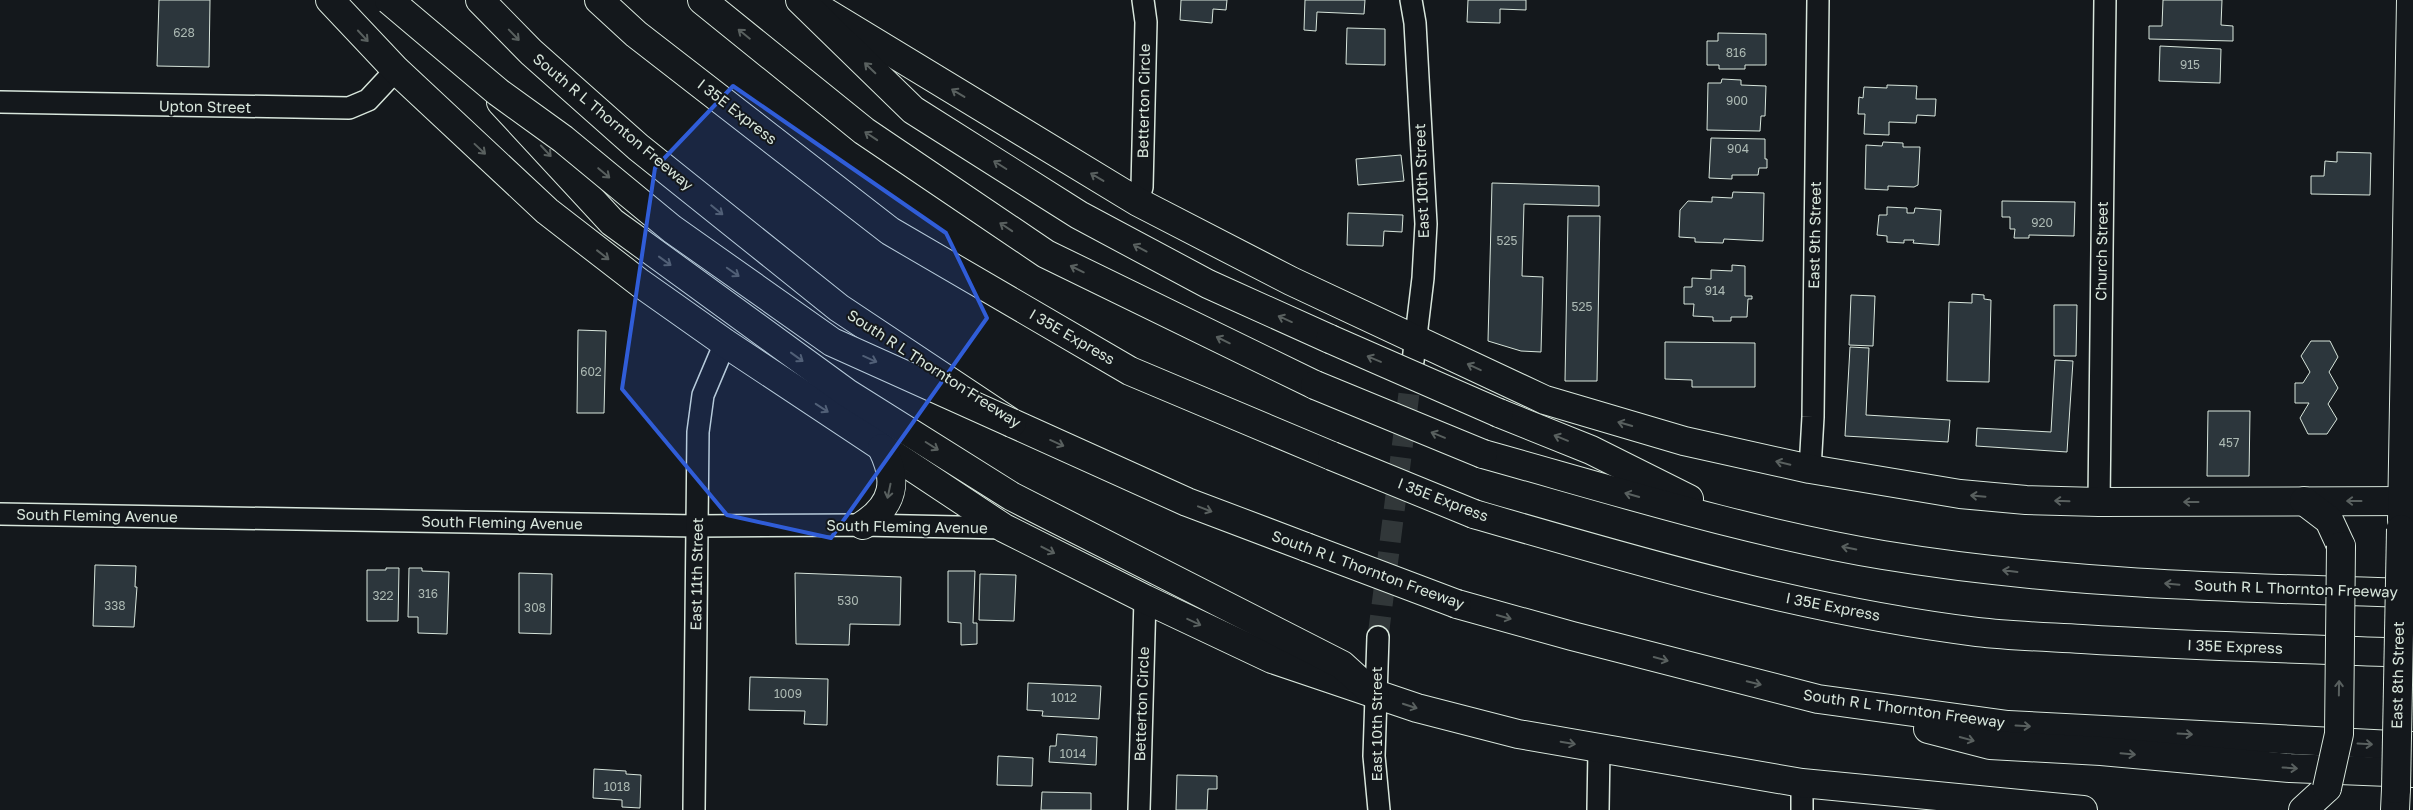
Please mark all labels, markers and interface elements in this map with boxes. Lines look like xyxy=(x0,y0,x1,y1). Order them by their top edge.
house number: 628 xyxy=(173,25,195,40)
one-way arrow xyxy=(357,29,369,42)
one-way arrow xyxy=(508,29,520,41)
one-way arrow xyxy=(738,29,751,40)
street label: Betterton Circle xyxy=(1133,43,1153,159)
house number: 816 xyxy=(1726,45,1746,60)
street label: South R L Thornton Freeway xyxy=(530,49,698,194)
house number: 915 xyxy=(2180,57,2200,72)
one-way arrow xyxy=(864,62,877,74)
street label: I 35E Express xyxy=(694,75,781,148)
one-way arrow xyxy=(951,87,965,97)
house number: 900 xyxy=(1726,93,1748,108)
street label: Upton Street xyxy=(159,96,251,116)
street label: East 10th Street xyxy=(1410,123,1432,239)
one-way arrow xyxy=(865,131,879,141)
house number: 904 xyxy=(1727,141,1749,156)
one-way arrow xyxy=(473,142,486,154)
one-way arrow xyxy=(540,145,552,158)
one-way arrow xyxy=(993,159,1007,170)
one-way arrow xyxy=(597,168,610,179)
one-way arrow xyxy=(1090,171,1104,181)
street label: East 9th Street xyxy=(1804,181,1824,289)
street label: Church Street xyxy=(2091,201,2111,301)
one-way arrow xyxy=(710,204,723,215)
house number: 920 xyxy=(2031,215,2053,230)
one-way arrow xyxy=(999,222,1013,232)
house number: 525 xyxy=(1497,233,1517,248)
one-way arrow xyxy=(1133,242,1147,252)
one-way arrow xyxy=(596,249,609,260)
one-way arrow xyxy=(658,256,672,266)
one-way arrow xyxy=(1070,264,1085,274)
one-way arrow xyxy=(726,267,740,277)
house number: 914 xyxy=(1705,283,1725,298)
house number: 525 xyxy=(1572,299,1592,314)
street label: I 35E Express xyxy=(1027,304,1119,368)
street label: South R L Thornton Freeway xyxy=(844,305,1025,431)
one-way arrow xyxy=(1278,314,1293,324)
one-way arrow xyxy=(1216,335,1231,345)
one-way arrow xyxy=(790,351,803,362)
one-way arrow xyxy=(1367,353,1382,363)
one-way arrow xyxy=(862,354,877,364)
one-way arrow xyxy=(1466,362,1481,372)
house number: 602 xyxy=(580,364,602,379)
one-way arrow xyxy=(815,403,829,413)
one-way arrow xyxy=(1618,418,1634,428)
one-way arrow xyxy=(1431,430,1446,440)
one-way arrow xyxy=(1554,432,1569,442)
house number: 457 xyxy=(2219,435,2239,450)
one-way arrow xyxy=(1049,439,1064,449)
one-way arrow xyxy=(925,442,939,452)
one-way arrow xyxy=(1775,458,1791,467)
street label: I 35E Express xyxy=(1395,474,1491,525)
one-way arrow xyxy=(884,482,894,498)
one-way arrow xyxy=(1625,490,1641,500)
one-way arrow xyxy=(1970,491,1986,501)
one-way arrow xyxy=(2055,496,2071,505)
one-way arrow xyxy=(2346,496,2362,506)
one-way arrow xyxy=(2183,497,2200,507)
street label: South Fleming Avenue xyxy=(16,505,178,525)
one-way arrow xyxy=(1197,505,1212,514)
street label: South Fleming Avenue xyxy=(421,512,583,532)
street label: South Fleming Avenue xyxy=(826,516,988,536)
street label: East 11th Street xyxy=(686,517,706,631)
street label: South R L Thornton Freeway xyxy=(1270,526,1468,613)
one-way arrow xyxy=(1842,543,1858,552)
one-way arrow xyxy=(1040,546,1055,555)
one-way arrow xyxy=(2002,566,2018,576)
street label: South R L Thornton Freeway xyxy=(2194,575,2399,601)
one-way arrow xyxy=(2164,580,2180,589)
house number: 316 xyxy=(418,586,438,601)
house number: 322 xyxy=(373,588,394,603)
street label: I 35E Express xyxy=(1784,588,1882,624)
house number: 530 xyxy=(837,593,859,608)
house number: 338 xyxy=(104,598,126,613)
house number: 308 xyxy=(524,600,546,615)
one-way arrow xyxy=(1496,612,1512,622)
one-way arrow xyxy=(1186,618,1201,627)
street label: East 8th Street xyxy=(2387,621,2407,729)
street label: I 35E Express xyxy=(2187,635,2283,657)
street label: Betterton Circle xyxy=(1130,646,1152,762)
one-way arrow xyxy=(1652,655,1668,665)
street label: East 10th Street xyxy=(1367,666,1385,782)
one-way arrow xyxy=(1746,679,1762,688)
one-way arrow xyxy=(2334,680,2344,696)
street label: South R L Thornton Freeway xyxy=(1802,685,2007,731)
house number: 1009 xyxy=(774,686,802,701)
house number: 1012 xyxy=(1051,690,1077,705)
one-way arrow xyxy=(1402,701,1418,711)
one-way arrow xyxy=(2014,721,2030,730)
one-way arrow xyxy=(2177,730,2193,739)
one-way arrow xyxy=(1958,735,1974,744)
one-way arrow xyxy=(1560,739,1576,749)
one-way arrow xyxy=(2357,739,2373,748)
house number: 1014 xyxy=(1060,746,1086,761)
one-way arrow xyxy=(2120,749,2136,758)
one-way arrow xyxy=(2282,763,2298,772)
house number: 1018 xyxy=(604,779,630,794)

